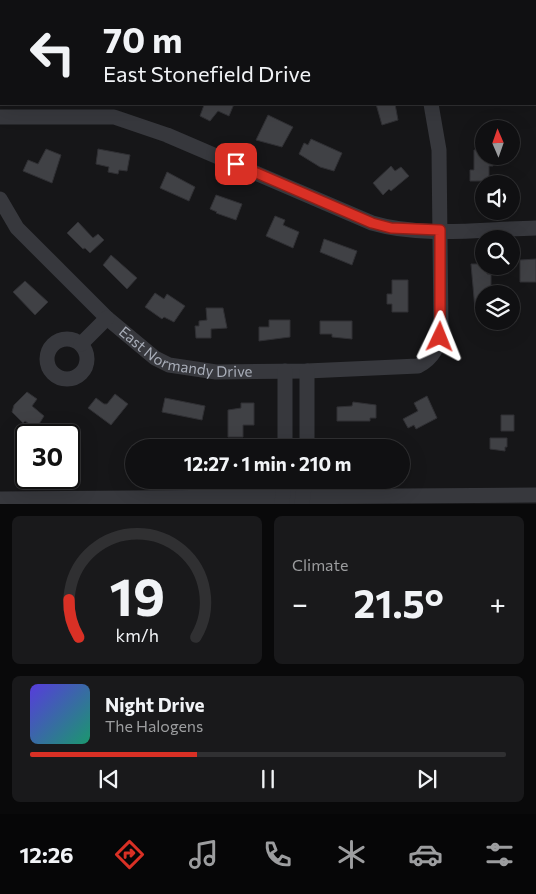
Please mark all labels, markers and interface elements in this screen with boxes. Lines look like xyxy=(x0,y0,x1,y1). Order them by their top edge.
text: 70 m xyxy=(103,17,183,60)
icon: left xyxy=(20,20,85,85)
text: East Stonefield Drive xyxy=(103,60,311,87)
north arrow xyxy=(475,120,520,165)
map controls xyxy=(475,120,520,330)
pin xyxy=(215,143,257,185)
icon: arrive xyxy=(222,150,250,178)
button: sound xyxy=(475,175,520,220)
button: search xyxy=(475,230,520,275)
button: layers xyxy=(475,285,520,330)
position arrow xyxy=(413,310,465,362)
street label: East Normandy Drive xyxy=(116,322,253,380)
speed limit sign: 30 xyxy=(15,424,80,489)
text: 12:27 · 1 min · 210 m xyxy=(184,452,351,475)
text: Climate xyxy=(292,555,348,574)
text: 19 xyxy=(109,563,165,627)
text: 21.5° xyxy=(354,579,444,626)
text: − xyxy=(292,586,308,620)
text: + xyxy=(490,586,506,620)
text: km/h xyxy=(115,624,159,646)
text: Night Drive xyxy=(105,693,205,716)
text: The Halogens xyxy=(105,716,203,735)
icon: previous xyxy=(95,765,123,793)
icon: pause xyxy=(254,765,282,793)
icon: next xyxy=(413,765,441,793)
icon: directions xyxy=(112,837,147,872)
icon: music xyxy=(186,837,221,872)
icon: phone xyxy=(260,837,295,872)
icon: climate xyxy=(334,837,369,872)
icon: car xyxy=(408,837,443,872)
icon: filters xyxy=(482,837,517,872)
text: 12:26 xyxy=(19,841,74,868)

